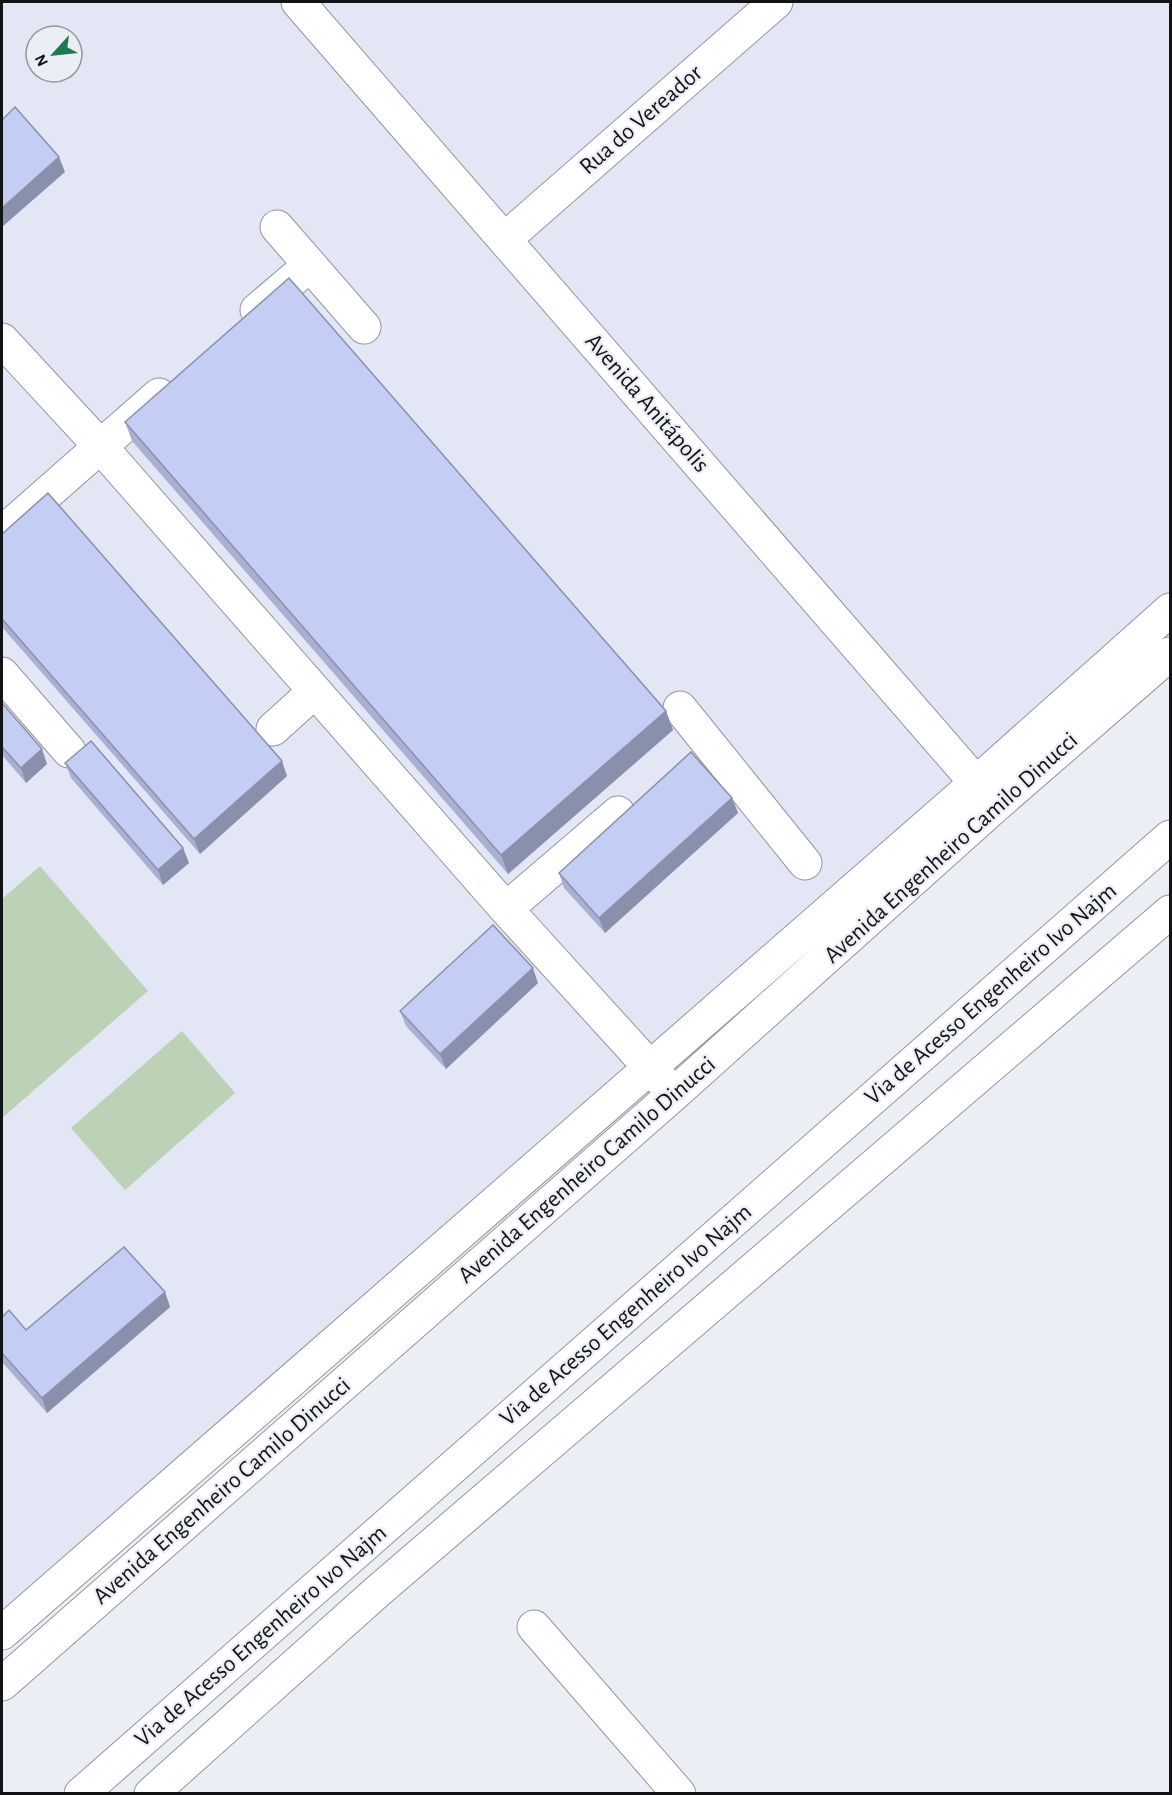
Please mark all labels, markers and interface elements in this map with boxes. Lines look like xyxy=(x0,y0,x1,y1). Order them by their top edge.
north arrow xyxy=(24,24,84,84)
text: N xyxy=(32,52,51,69)
street label: Rua do Vereador xyxy=(575,60,707,179)
street label: Avenida Anitápolis xyxy=(580,329,714,477)
street label: Avenida Engenheiro Camilo Dinucci xyxy=(820,728,1082,968)
street label: Via de Acesso Engenheiro Ivo Najm xyxy=(861,878,1121,1110)
street label: Avenida Engenheiro Camilo Dinucci xyxy=(454,1052,720,1288)
street label: Via de Acesso Engenheiro Ivo Najm xyxy=(496,1199,756,1431)
street label: Avenida Engenheiro Camilo Dinucci xyxy=(89,1373,355,1609)
street label: Via de Acesso Engenheiro Ivo Najm xyxy=(131,1520,391,1752)

